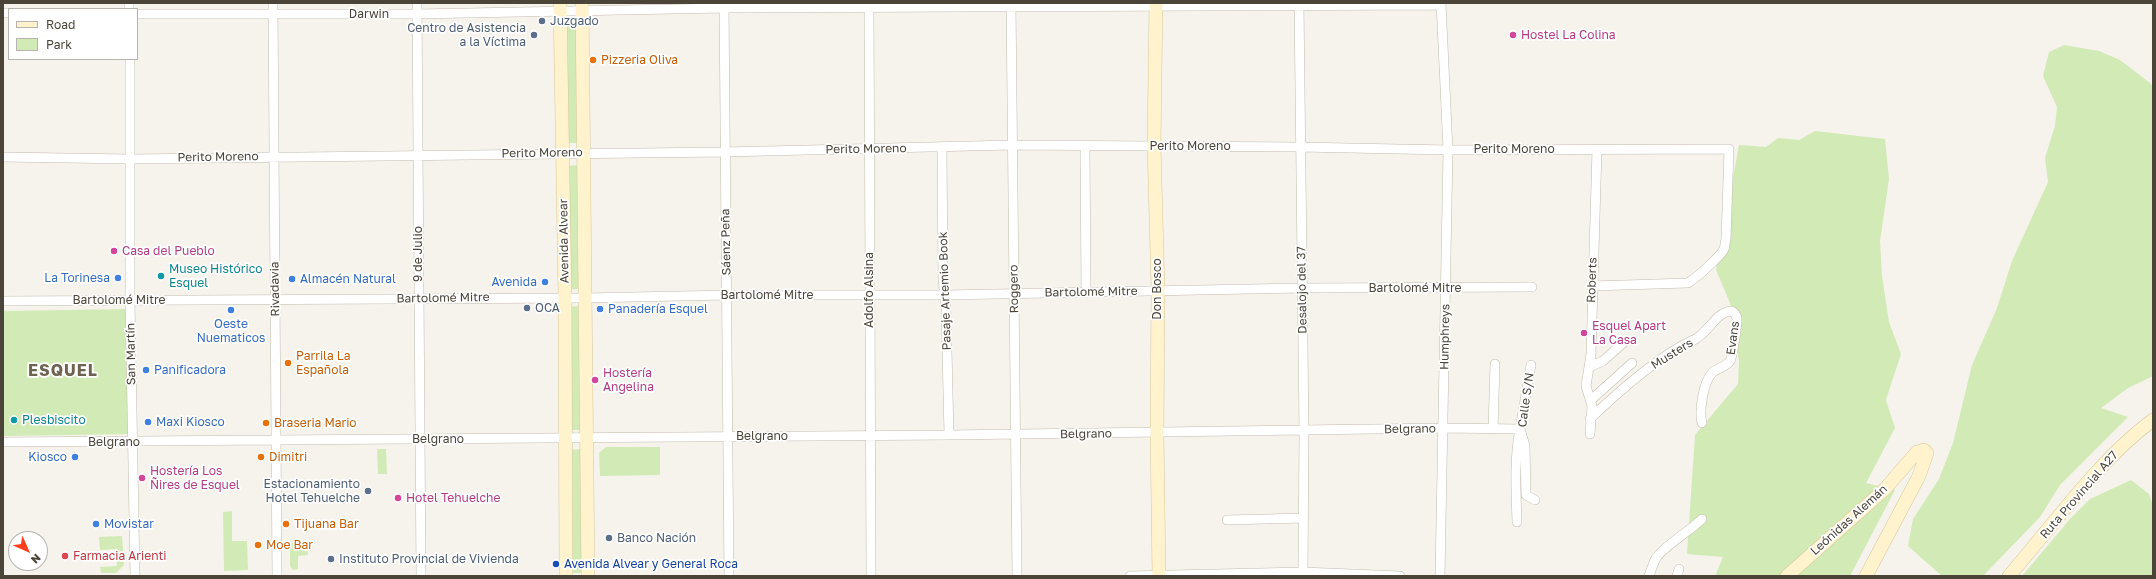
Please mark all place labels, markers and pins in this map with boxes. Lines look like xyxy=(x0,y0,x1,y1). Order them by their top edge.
place label: Juzgado xyxy=(550,14,599,28)
marker: Juzgado xyxy=(537,16,547,26)
place label: Centro de Asistencia a la Víctima xyxy=(407,21,526,49)
place label: Hostel La Colina xyxy=(1521,28,1616,42)
marker: Centro de Asistencia a la Víctima xyxy=(529,30,539,40)
marker: Hostel La Colina xyxy=(1508,30,1518,40)
place label: Pizzeria Oliva xyxy=(601,53,678,67)
marker: Pizzeria Oliva xyxy=(588,55,598,65)
place label: Casa del Pueblo xyxy=(122,244,215,258)
marker: Casa del Pueblo xyxy=(109,246,119,256)
place label: Museo Histórico Esquel xyxy=(169,262,262,290)
place label: La Torinesa xyxy=(44,271,110,285)
marker: Museo Histórico Esquel xyxy=(156,271,166,281)
place label: Almacén Natural xyxy=(300,272,396,286)
marker: La Torinesa xyxy=(113,273,123,283)
marker: Almacén Natural xyxy=(287,274,297,284)
place label: Avenida xyxy=(491,275,537,289)
marker: Avenida xyxy=(540,277,550,287)
place label: OCA xyxy=(535,301,560,315)
place label: Panadería Esquel xyxy=(608,302,708,316)
marker: OCA xyxy=(522,303,532,313)
marker: Panadería Esquel xyxy=(595,304,605,314)
marker: Oeste Nuematicos xyxy=(226,305,236,315)
place label: Oeste Nuematicos xyxy=(197,317,265,345)
place label: Esquel Apart La Casa xyxy=(1592,319,1666,347)
marker: Esquel Apart La Casa xyxy=(1579,328,1589,338)
place label: Parrila La Española xyxy=(296,349,350,377)
marker: Parrila La Española xyxy=(283,358,293,368)
place label: Panificadora xyxy=(154,363,226,377)
marker: Panificadora xyxy=(141,365,151,375)
place label: Hostería Angelina xyxy=(603,366,654,394)
marker: Hostería Angelina xyxy=(590,375,600,385)
place label: Plesbiscito xyxy=(22,413,86,427)
marker: Plesbiscito xyxy=(9,415,19,425)
place label: Maxi Kiosco xyxy=(156,415,225,429)
place label: Braseria Mario xyxy=(274,416,357,430)
marker: Maxi Kiosco xyxy=(143,417,153,427)
marker: Braseria Mario xyxy=(261,418,271,428)
place label: Kiosco xyxy=(28,450,67,464)
place label: Dimitri xyxy=(269,450,307,464)
marker: Kiosco xyxy=(70,452,80,462)
marker: Dimitri xyxy=(256,452,266,462)
place label: Hostería Los Ñires de Esquel xyxy=(150,464,240,492)
marker: Hostería Los Ñires de Esquel xyxy=(137,473,147,483)
place label: Estacionamiento Hotel Tehuelche xyxy=(264,477,360,505)
marker: Estacionamiento Hotel Tehuelche xyxy=(363,486,373,496)
place label: Hotel Tehuelche xyxy=(406,491,500,505)
marker: Hotel Tehuelche xyxy=(393,493,403,503)
place label: Movistar xyxy=(104,517,154,531)
place label: Tijuana Bar xyxy=(294,517,359,531)
marker: Movistar xyxy=(91,519,101,529)
marker: Tijuana Bar xyxy=(281,519,291,529)
place label: Banco Nación xyxy=(617,531,696,545)
marker: Banco Nación xyxy=(604,533,614,543)
place label: Moe Bar xyxy=(266,538,313,552)
marker: Moe Bar xyxy=(253,540,263,550)
place label: Farmacia Arienti xyxy=(73,549,166,563)
marker: Farmacia Arienti xyxy=(60,551,70,561)
place label: Instituto Provincial de Vivienda xyxy=(339,552,519,566)
marker: Instituto Provincial de Vivienda xyxy=(326,554,336,564)
place label: Avenida Alvear y General Roca xyxy=(564,557,738,571)
marker: Avenida Alvear y General Roca xyxy=(551,559,561,569)

